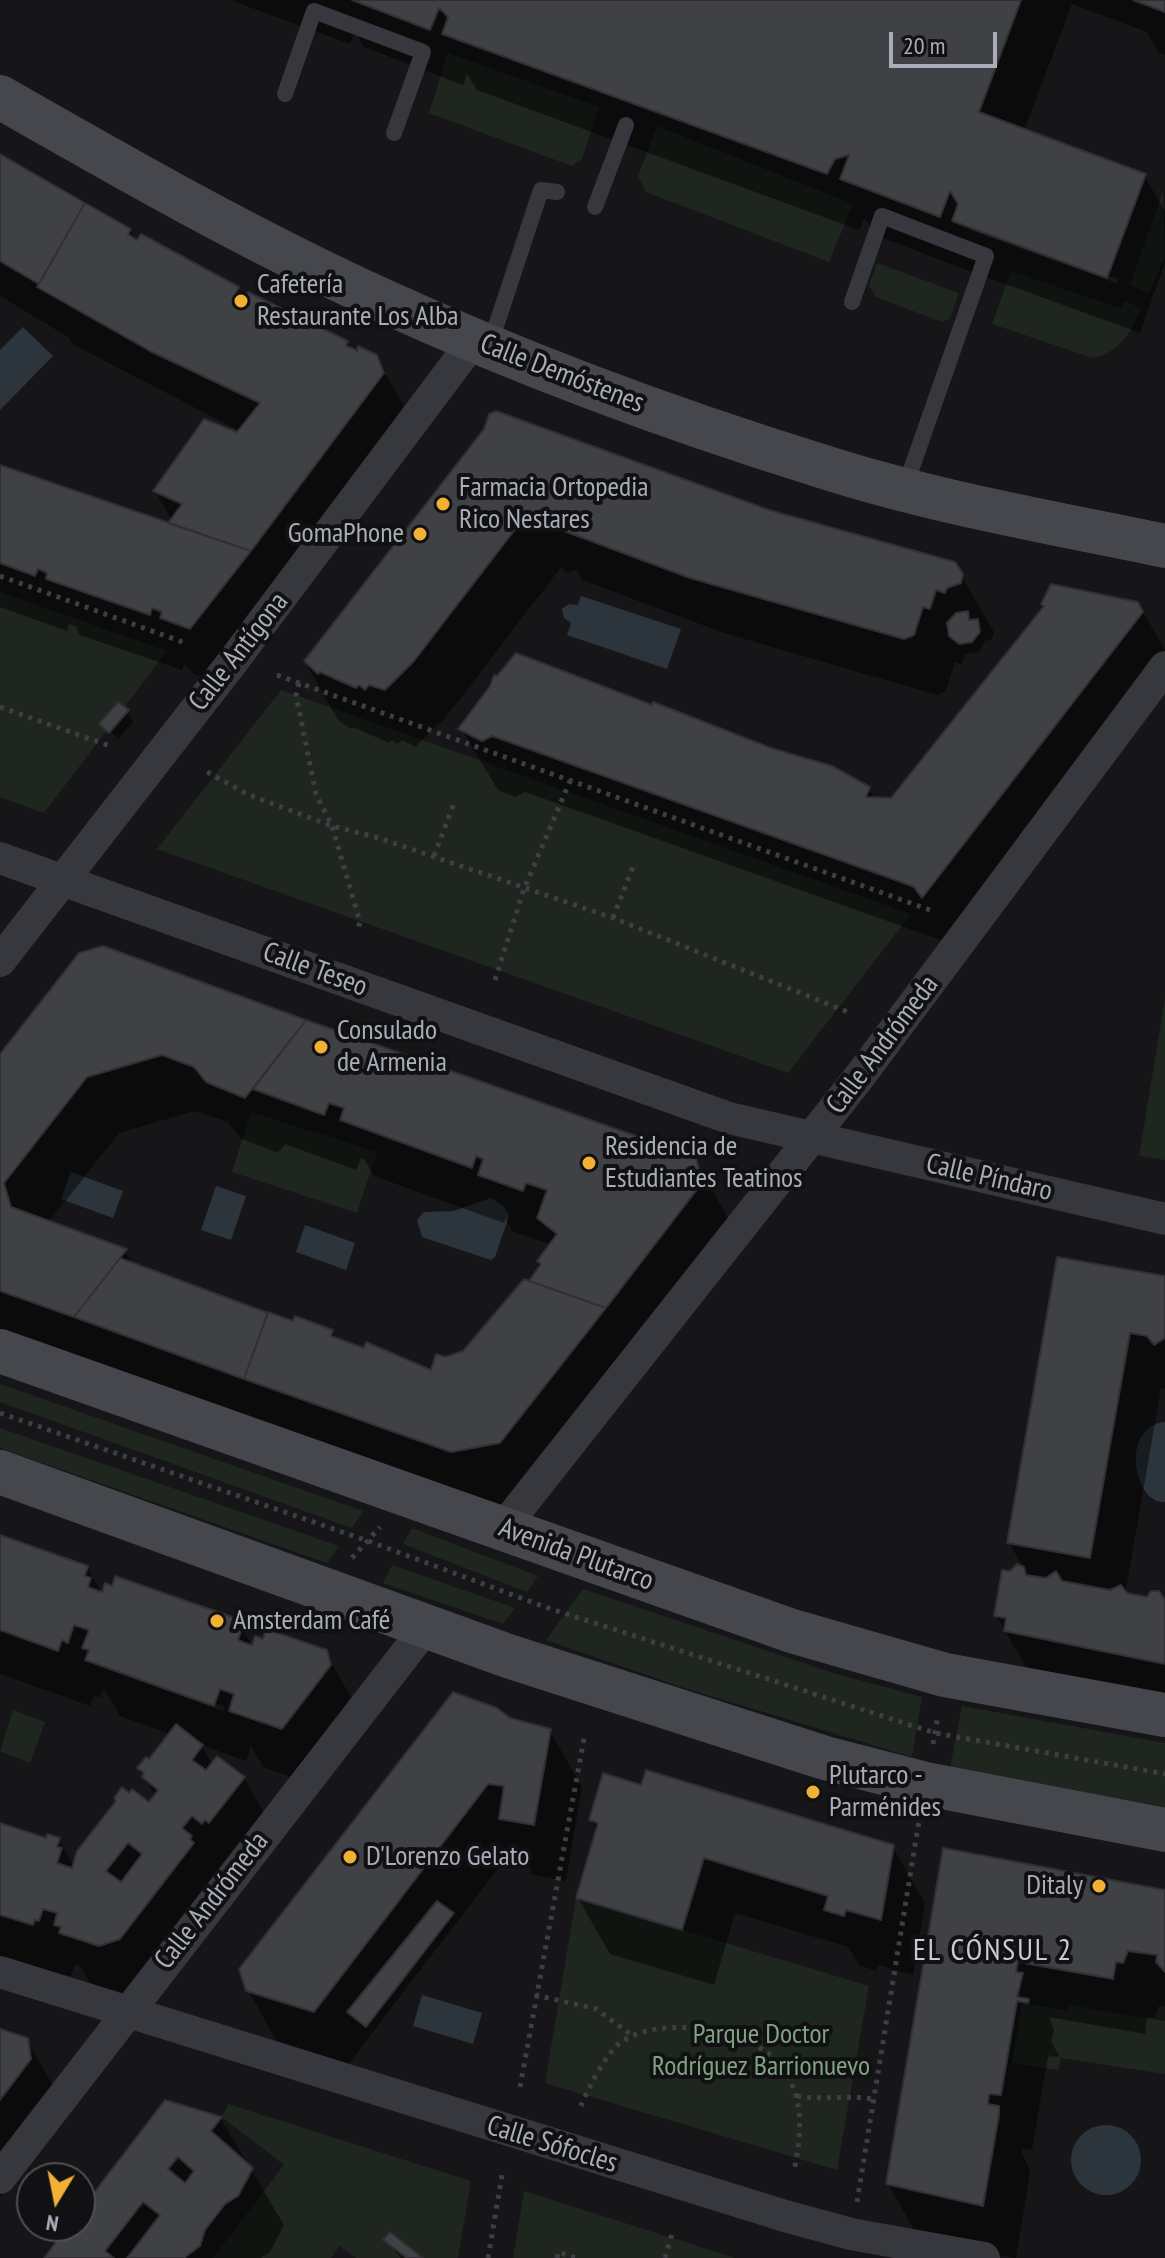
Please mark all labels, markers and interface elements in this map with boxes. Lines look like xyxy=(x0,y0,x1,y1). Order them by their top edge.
scale bar xyxy=(893,16,1001,66)
text: 20 m xyxy=(903,30,945,61)
place label: Cafetería Restaurante Los Alba xyxy=(257,268,459,334)
marker: Cafetería Restaurante Los Alba xyxy=(232,292,250,310)
street label: Calle Demóstenes xyxy=(475,327,649,421)
place label: Farmacia Ortopedia Rico Nestares xyxy=(459,471,648,537)
marker: Farmacia Ortopedia Rico Nestares xyxy=(434,495,452,513)
place label: GomaPhone xyxy=(288,517,404,551)
marker: GomaPhone xyxy=(411,525,429,543)
street label: Calle Antígona xyxy=(182,586,296,718)
street label: Calle Teseo xyxy=(258,936,372,1004)
street label: Calle Andrómeda xyxy=(820,969,946,1121)
place label: Consulado de Armenia xyxy=(337,1014,447,1080)
marker: Consulado de Armenia xyxy=(312,1038,330,1056)
place label: Residencia de Estudiantes Teatinos xyxy=(605,1130,802,1196)
street label: Calle Píndaro xyxy=(923,1147,1055,1209)
marker: Residencia de Estudiantes Teatinos xyxy=(580,1154,598,1172)
street label: Avenida Plutarco xyxy=(494,1512,658,1598)
place label: Amsterdam Café xyxy=(233,1604,390,1638)
marker: Amsterdam Café xyxy=(208,1612,226,1630)
place label: Plutarco - Parménides xyxy=(829,1759,941,1825)
marker: Plutarco - Parménides xyxy=(804,1783,822,1801)
street label: Calle Andrómeda xyxy=(148,1826,276,1976)
place label: D'Lorenzo Gelato xyxy=(366,1840,529,1874)
marker: D'Lorenzo Gelato xyxy=(341,1848,359,1866)
place label: Ditaly xyxy=(1026,1869,1083,1903)
marker: Ditaly xyxy=(1090,1877,1108,1895)
district label: EL CÓNSUL 2 xyxy=(913,1933,1073,1969)
park label: Parque Doctor Rodríguez Barrionuevo xyxy=(652,2018,870,2084)
street label: Calle Sófocles xyxy=(483,2109,621,2181)
north arrow xyxy=(16,2162,96,2242)
text: N xyxy=(44,2209,60,2238)

